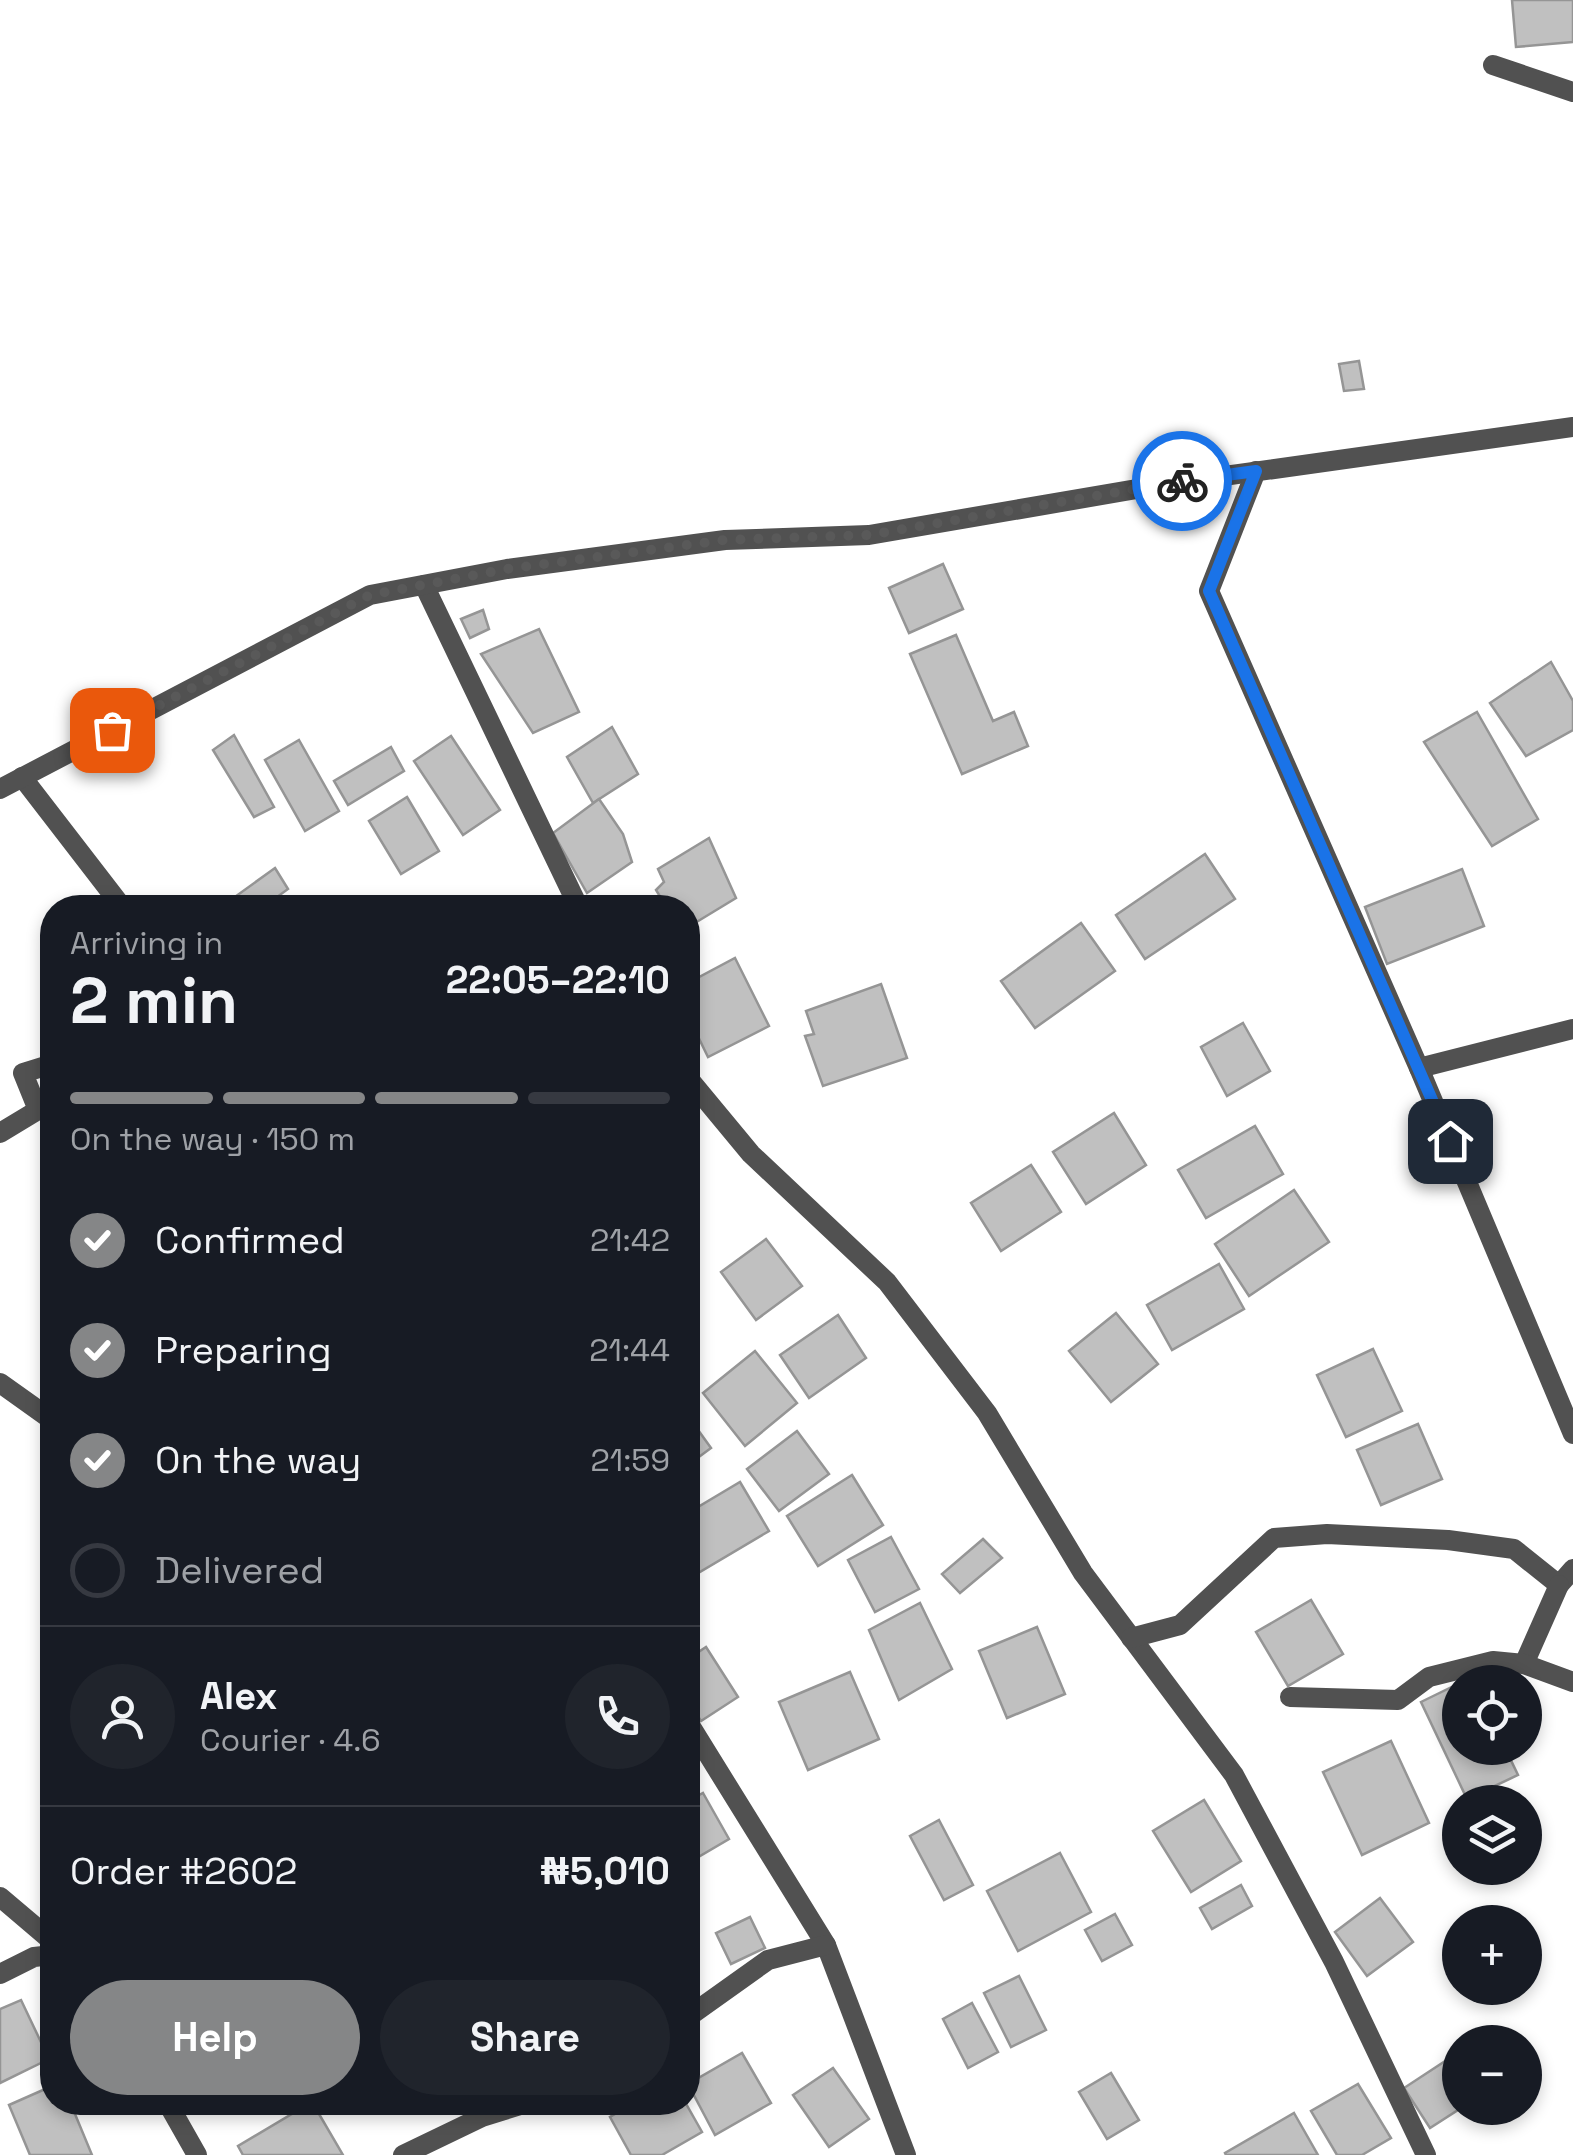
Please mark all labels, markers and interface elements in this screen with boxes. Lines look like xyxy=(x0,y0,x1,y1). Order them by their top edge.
courier xyxy=(1132,431,1232,531)
icon: bike xyxy=(1155,454,1210,509)
pin xyxy=(70,688,155,773)
icon: bag xyxy=(85,703,140,758)
text: Arriving in xyxy=(70,923,223,963)
text: 22:05–22:10 xyxy=(446,956,670,1004)
text: 2 min xyxy=(70,959,238,1042)
pin xyxy=(1408,1099,1493,1184)
icon: home xyxy=(1423,1114,1478,1169)
text: On the way · 150 m xyxy=(70,1119,355,1159)
icon: check xyxy=(70,1213,125,1268)
text: Confirmed xyxy=(155,1216,345,1264)
text: 21:42 xyxy=(590,1220,670,1260)
icon: check xyxy=(70,1323,125,1378)
text: Preparing xyxy=(155,1326,332,1374)
text: 21:44 xyxy=(589,1330,670,1370)
icon: check xyxy=(70,1433,125,1488)
text: On the way xyxy=(155,1436,361,1484)
text: 21:59 xyxy=(590,1440,670,1480)
text: Delivered xyxy=(155,1546,324,1594)
button: person xyxy=(70,1664,175,1769)
button: phone xyxy=(565,1664,670,1769)
map controls xyxy=(1442,1665,1542,2125)
button: locate xyxy=(1442,1665,1542,1765)
text: Alex xyxy=(200,1672,277,1720)
text: Courier · 4.6 xyxy=(200,1720,381,1760)
button: layers xyxy=(1442,1785,1542,1885)
text: Order #2602 xyxy=(70,1847,297,1895)
text: ₦5,010 xyxy=(539,1847,670,1895)
button: + xyxy=(1442,1905,1542,2005)
button: Help xyxy=(70,1980,360,2095)
button: Share xyxy=(380,1980,670,2095)
button: − xyxy=(1442,2025,1542,2125)

